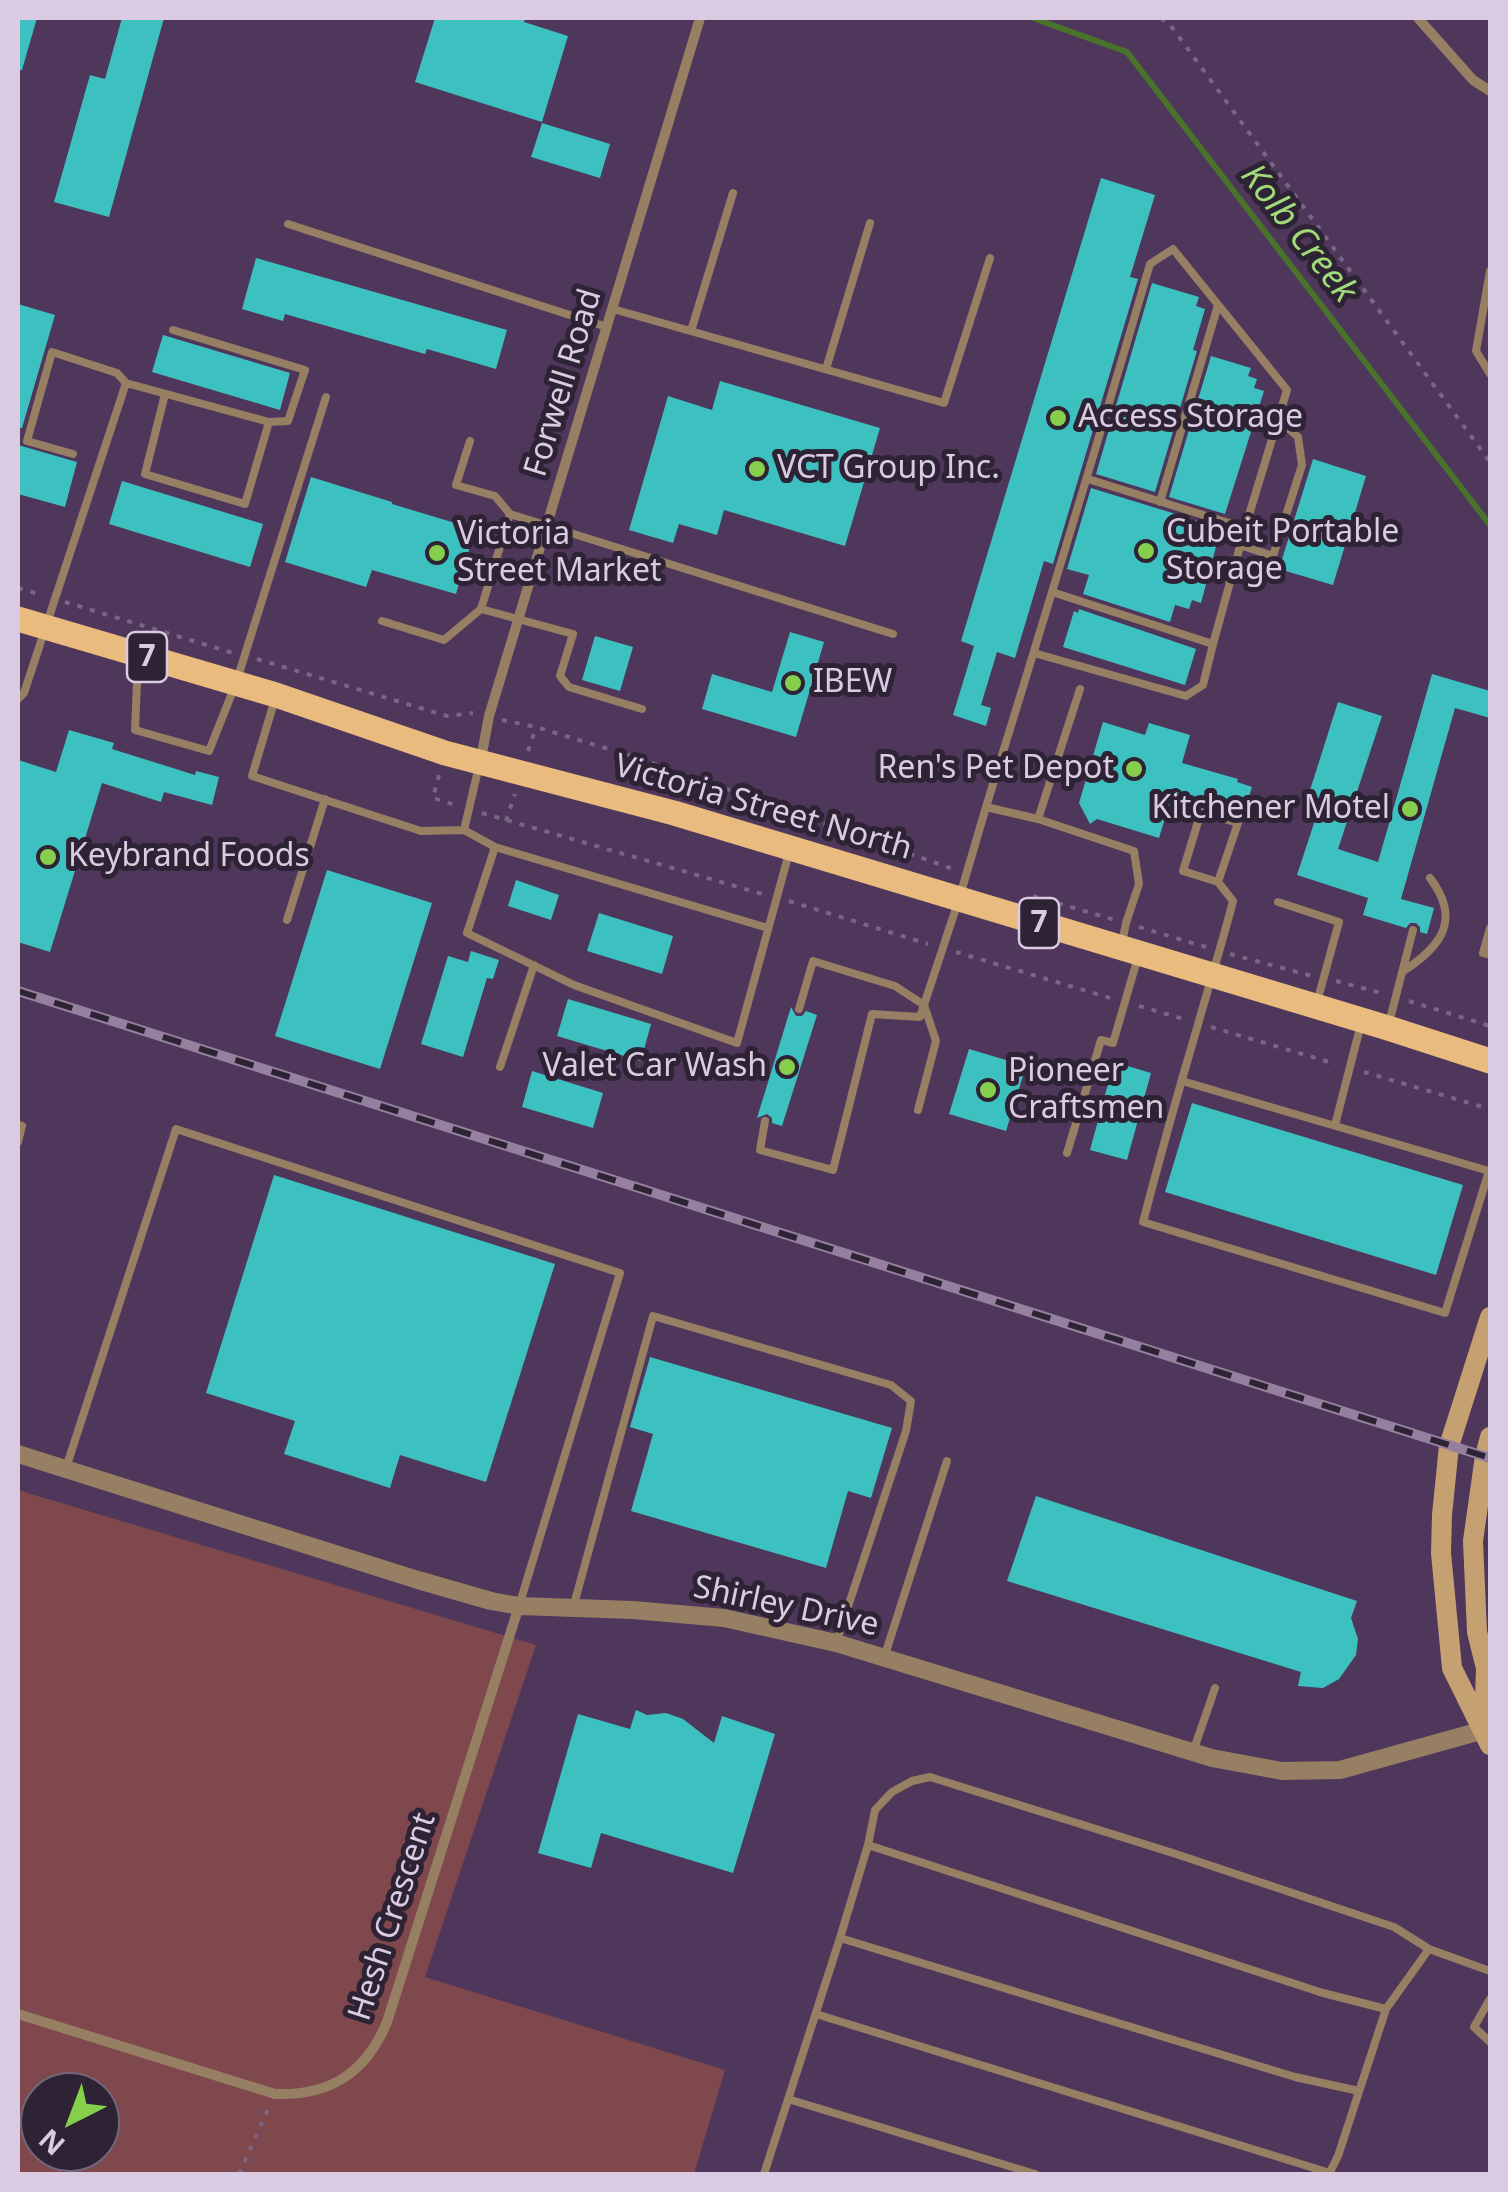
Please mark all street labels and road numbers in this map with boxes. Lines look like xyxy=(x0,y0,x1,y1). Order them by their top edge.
street label: Forwell Road xyxy=(517,285,611,481)
road number: 7 xyxy=(127,632,167,682)
street label: Victoria Street North xyxy=(610,747,916,869)
road number: 7 xyxy=(1019,898,1059,948)
street label: Shirley Drive xyxy=(690,1569,882,1645)
street label: Hesh Crescent xyxy=(341,1808,445,2026)

